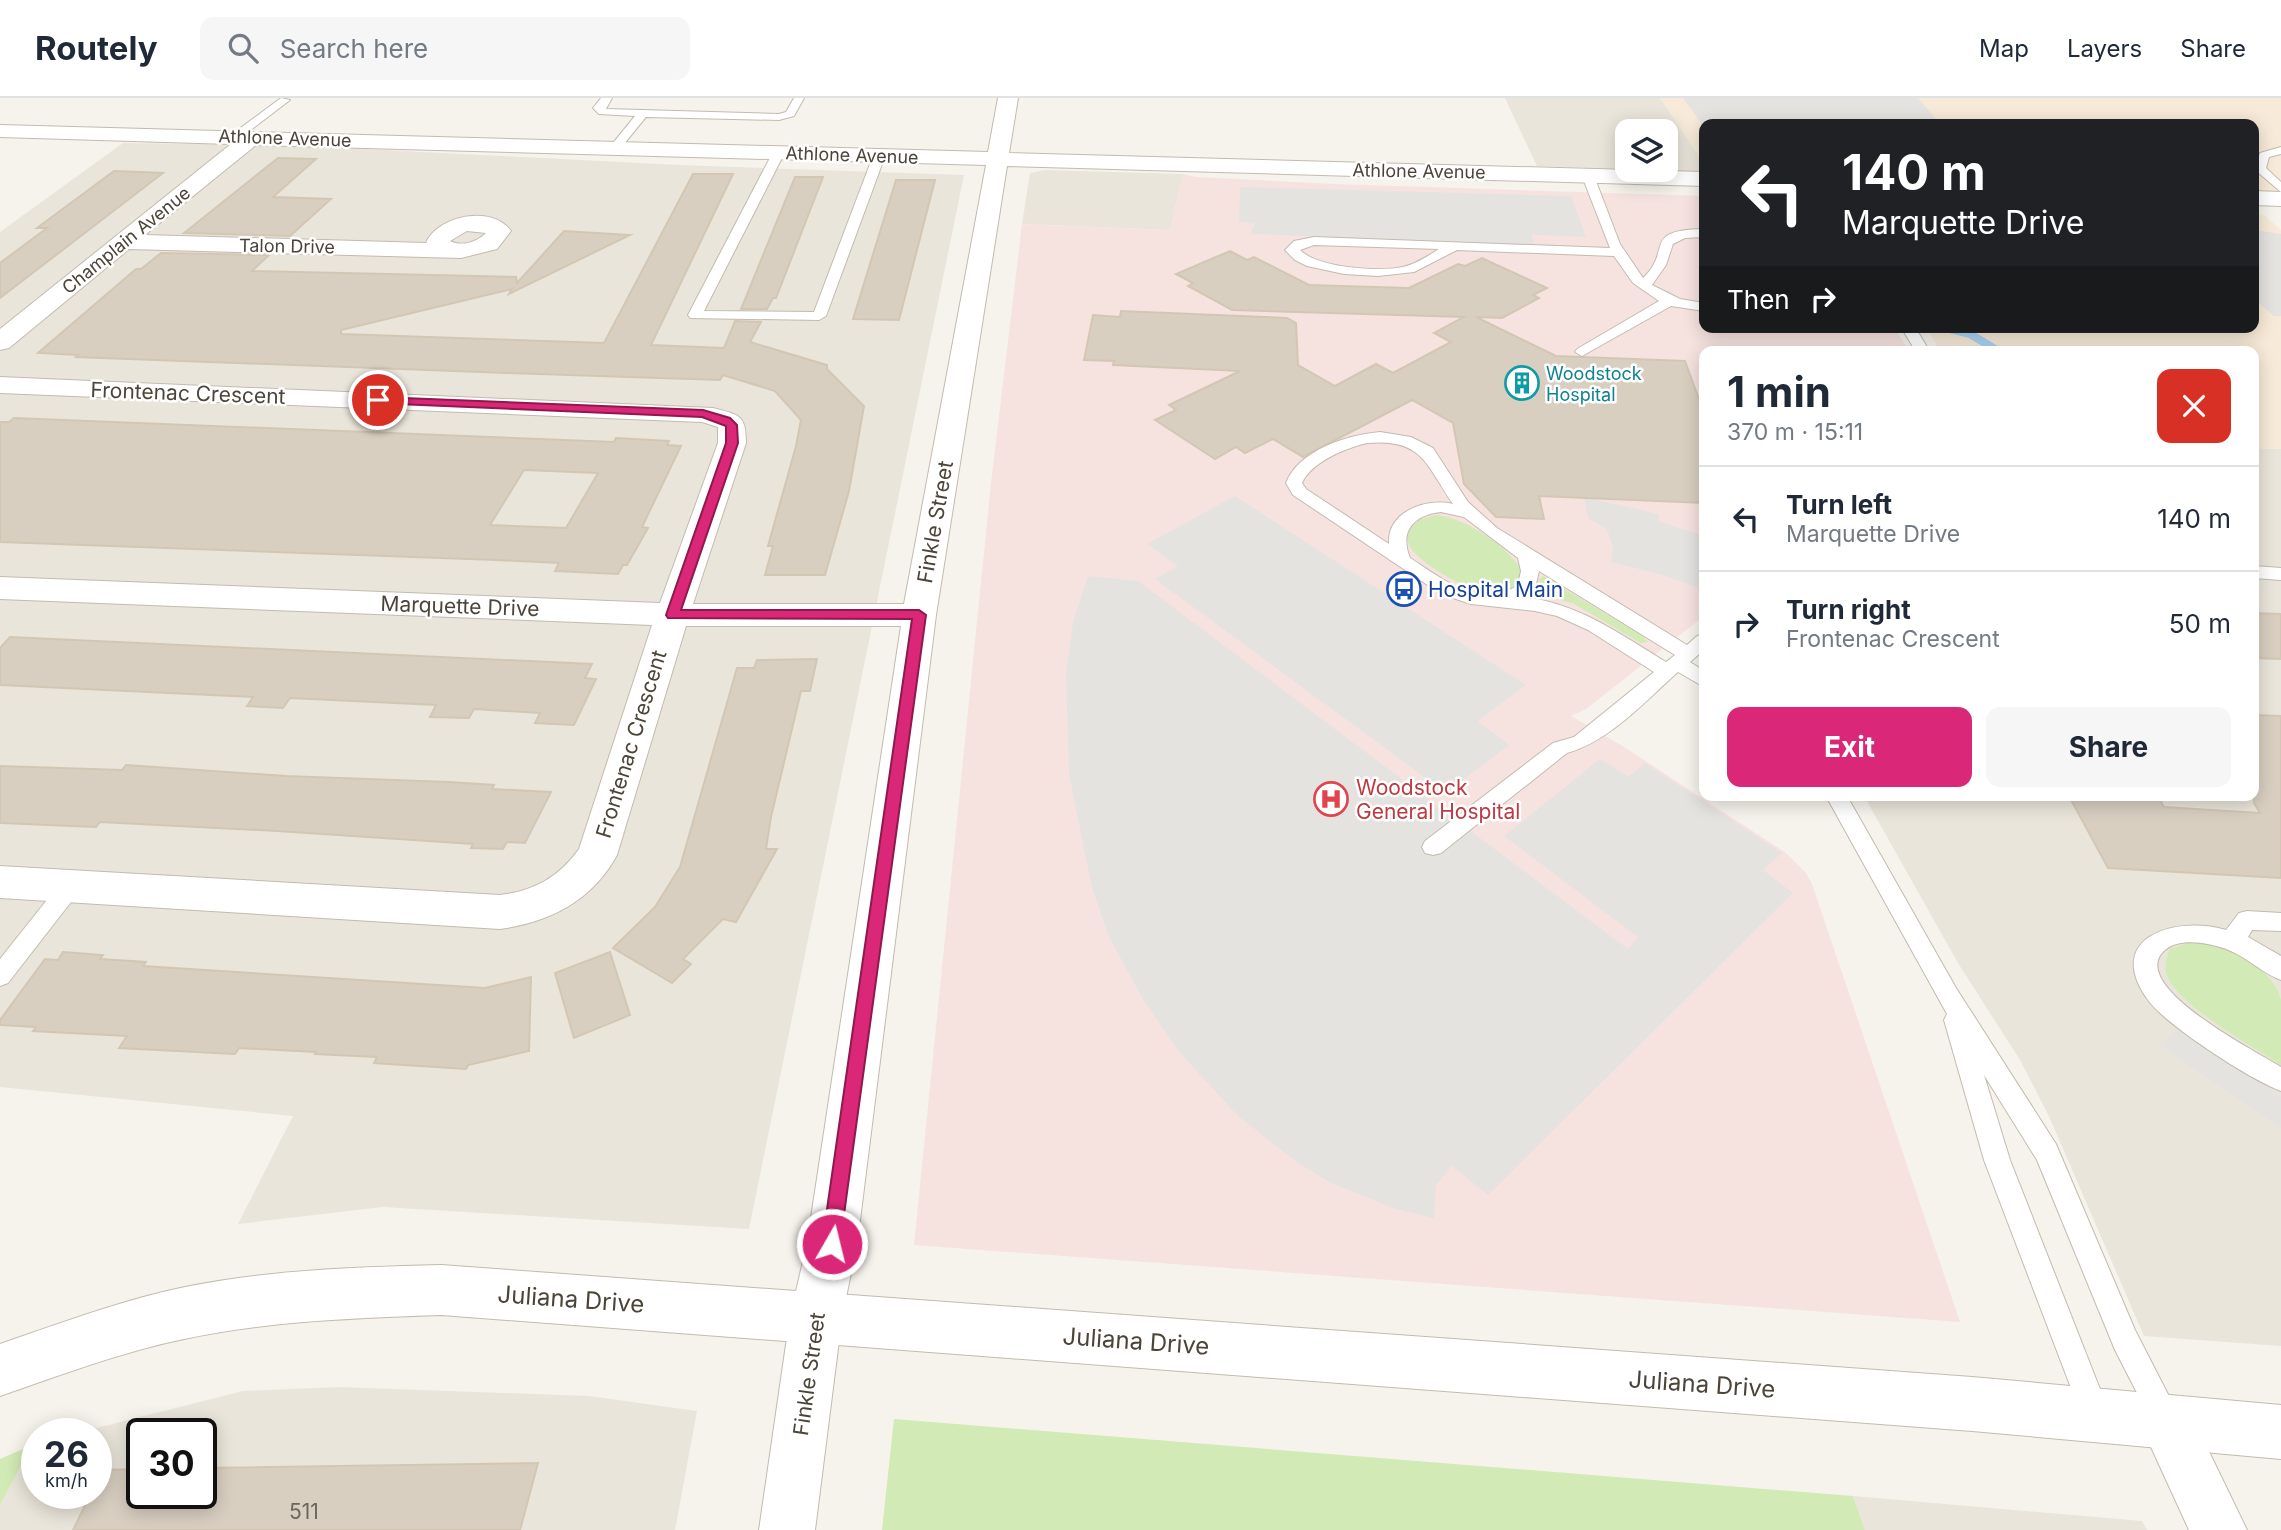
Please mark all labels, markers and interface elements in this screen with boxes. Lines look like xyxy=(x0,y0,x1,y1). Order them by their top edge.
search box xyxy=(200,17,690,80)
text: Routely xyxy=(35,28,158,68)
icon: search xyxy=(224,29,262,67)
text: Search here xyxy=(280,33,428,64)
text: Map xyxy=(1979,34,2029,63)
text: Layers xyxy=(2067,34,2142,63)
text: Share xyxy=(2180,34,2246,63)
map controls xyxy=(1615,119,1678,182)
button: layers xyxy=(1615,119,1678,182)
street label: Athlone Avenue xyxy=(218,125,352,151)
street label: Athlone Avenue xyxy=(785,142,919,168)
text: 140 m xyxy=(1842,143,1986,202)
icon: left xyxy=(1727,147,1818,238)
street label: Athlone Avenue xyxy=(1352,159,1486,183)
street label: Champlain Avenue xyxy=(58,182,194,298)
text: Marquette Drive xyxy=(1842,203,2084,242)
street label: Talon Drive xyxy=(239,235,335,257)
icon: right xyxy=(1804,280,1842,318)
text: Then xyxy=(1727,284,1790,315)
place label: Woodstock Hospital xyxy=(1546,363,1642,405)
building icon: Woodstock Hospital xyxy=(1503,364,1541,402)
text: 1 min xyxy=(1727,366,1831,417)
button: close xyxy=(2157,369,2231,443)
pin xyxy=(348,370,408,430)
street label: Frontenac Crescent xyxy=(90,377,286,409)
icon: arrive xyxy=(359,381,397,419)
text: 370 m · 15:11 xyxy=(1727,418,1863,446)
street label: Finkle Street xyxy=(912,459,958,585)
text: Turn left xyxy=(1786,489,1892,520)
icon: left xyxy=(1727,500,1765,538)
text: 140 m xyxy=(2157,503,2231,534)
text: Marquette Drive xyxy=(1786,520,1960,548)
bus stop icon: Hospital Main xyxy=(1385,570,1423,608)
place label: Hospital Main xyxy=(1428,577,1563,602)
street label: Marquette Drive xyxy=(380,591,540,621)
text: Turn right xyxy=(1786,594,1911,625)
icon: right xyxy=(1727,605,1765,643)
text: 50 m xyxy=(2169,608,2231,639)
text: Frontenac Crescent xyxy=(1786,625,2000,653)
street label: Frontenac Crescent xyxy=(591,647,672,841)
button: Exit xyxy=(1727,707,1972,787)
button: Share xyxy=(1986,707,2231,787)
place label: Woodstock General Hospital xyxy=(1356,775,1520,824)
hospital icon: Woodstock General Hospital xyxy=(1312,780,1350,818)
position arrow xyxy=(795,1207,869,1281)
street label: Juliana Drive xyxy=(497,1279,645,1319)
street label: Finkle Street xyxy=(788,1311,830,1437)
street label: Juliana Drive xyxy=(1062,1321,1210,1361)
street label: Juliana Drive xyxy=(1628,1364,1776,1404)
speed limit sign: 30 xyxy=(126,1418,217,1509)
text: 26 xyxy=(44,1433,89,1475)
text: km/h xyxy=(45,1470,88,1491)
house number: 511 xyxy=(289,1499,319,1524)

